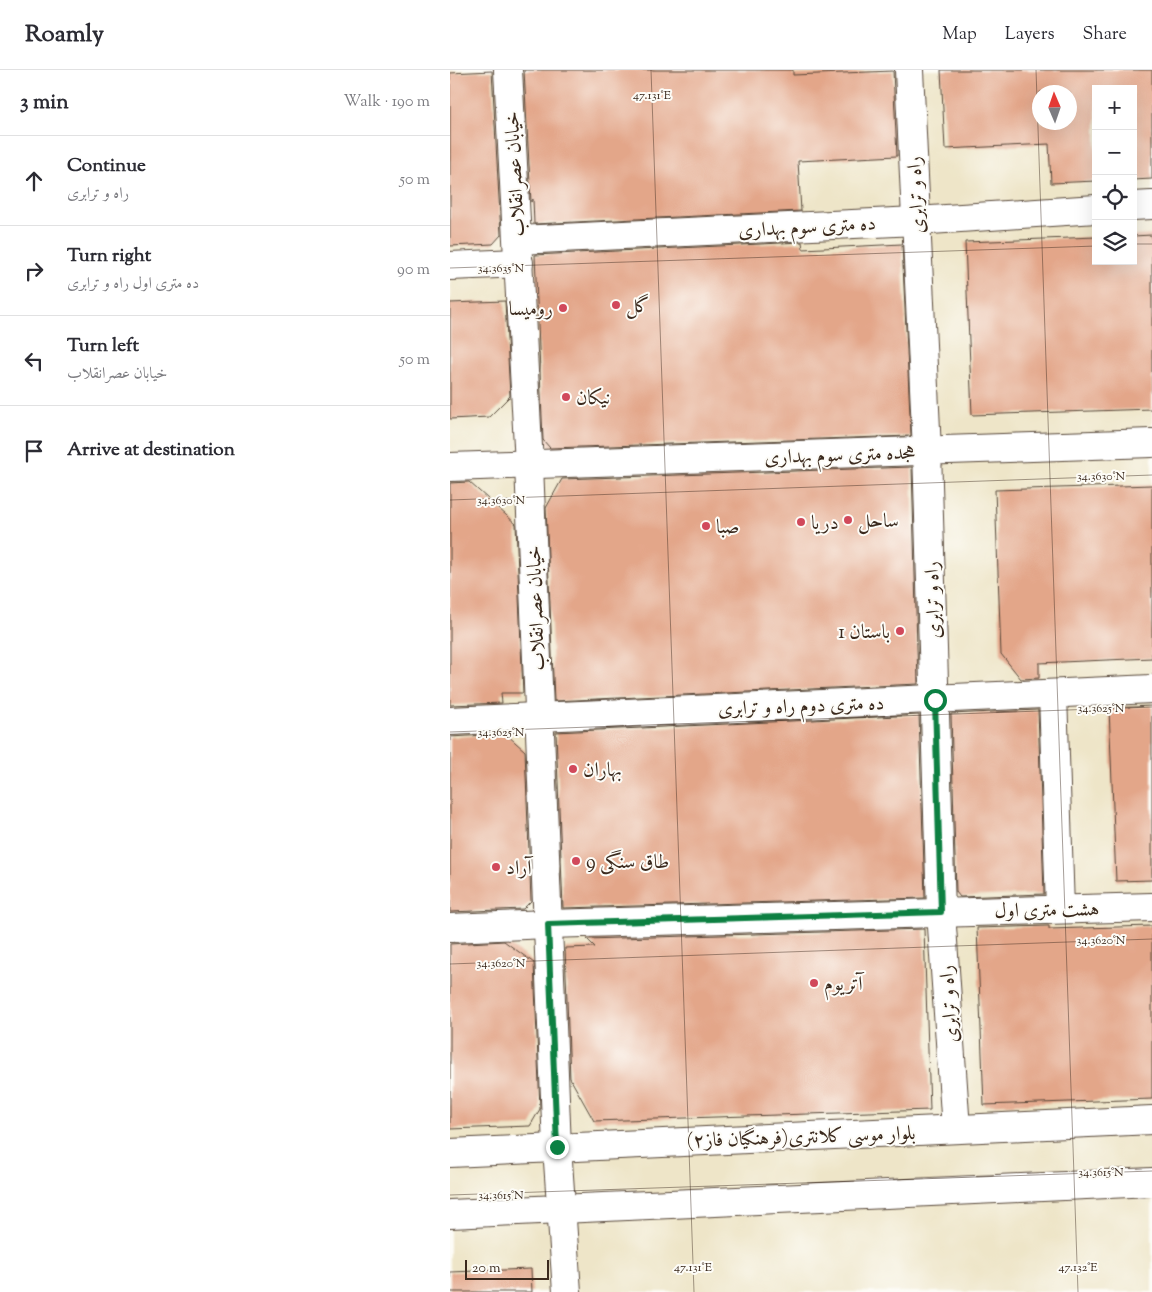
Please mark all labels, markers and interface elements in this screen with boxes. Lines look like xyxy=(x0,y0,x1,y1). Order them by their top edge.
text: Roamly xyxy=(25,18,104,52)
text: Map xyxy=(942,22,977,48)
text: Layers xyxy=(1005,22,1055,48)
text: Share xyxy=(1083,22,1127,48)
north arrow xyxy=(1032,85,1077,130)
map controls xyxy=(1092,85,1137,265)
button: + xyxy=(1092,85,1137,130)
text: 47.131°E xyxy=(633,87,672,105)
text: 3 min xyxy=(20,88,69,118)
text: Walk · 190 m xyxy=(343,91,430,114)
street label: خیابان عصرانقلاب xyxy=(499,110,534,237)
button: − xyxy=(1092,130,1137,175)
text: Continue xyxy=(67,153,146,180)
street label: راه و ترابری xyxy=(901,155,934,234)
icon: ahead xyxy=(20,167,48,195)
text: 50 m xyxy=(399,169,430,192)
button: locate xyxy=(1092,175,1137,220)
text: راه و ترابری xyxy=(67,183,129,206)
street label: ده متری سوم بهداری xyxy=(737,210,877,248)
button: layers xyxy=(1092,220,1137,265)
text: Turn right xyxy=(67,243,151,270)
icon: right xyxy=(20,257,48,285)
text: 90 m xyxy=(397,259,430,282)
text: 34.3635°N xyxy=(478,260,525,278)
text: ده متری اول راه و ترابری xyxy=(67,273,199,296)
place label: گل xyxy=(626,293,650,322)
place label: رومیسا xyxy=(508,296,553,325)
marker: گل xyxy=(610,299,622,311)
marker: رومیسا xyxy=(557,302,569,314)
text: Turn left xyxy=(67,333,139,360)
icon: left xyxy=(20,347,48,375)
text: 50 m xyxy=(399,349,430,372)
text: خیابان عصرانقلاب xyxy=(67,363,167,386)
place label: نیکان xyxy=(576,385,611,414)
marker: نیکان xyxy=(560,391,572,403)
icon: arrive xyxy=(20,437,48,465)
text: Arrive at destination xyxy=(67,437,235,464)
street label: هجده متری سوم بهداری xyxy=(764,439,916,475)
text: 34.3630°N xyxy=(1077,468,1125,486)
text: 34.3630°N xyxy=(477,492,525,510)
place label: ساحل xyxy=(858,508,899,537)
place label: دریا xyxy=(811,510,839,539)
place label: صبا xyxy=(716,514,739,543)
marker: ساحل xyxy=(842,514,854,526)
marker: دریا xyxy=(795,516,807,528)
marker: صبا xyxy=(700,520,712,532)
street label: خیابان عصرانقلاب xyxy=(521,545,554,671)
street label: راه و ترابری xyxy=(919,561,950,639)
place label: باستان 1 xyxy=(838,619,890,648)
marker: باستان 1 xyxy=(894,625,906,637)
route start xyxy=(924,689,947,712)
street label: ده متری دوم راه و ترابری xyxy=(717,690,885,726)
text: 34.3625°N xyxy=(1078,700,1125,718)
text: 34.3625°N xyxy=(478,724,525,742)
place label: بهاران xyxy=(583,757,622,786)
marker: بهاران xyxy=(567,763,579,775)
place label: طاق سنگی 9 xyxy=(586,849,669,878)
place label: آراد xyxy=(506,855,534,884)
marker: طاق سنگی 9 xyxy=(570,855,582,867)
marker: آراد xyxy=(490,861,502,873)
street label: هشت متری اول xyxy=(994,896,1100,927)
text: 34.3620°N xyxy=(1077,932,1126,950)
text: 34.3620°N xyxy=(477,955,526,973)
street label: راه و ترابری xyxy=(933,964,968,1044)
place label: آتریوم xyxy=(824,971,865,1001)
marker: آتریوم xyxy=(808,977,820,989)
street label: بلوار موسی کلانتری(فرهنگیان فاز۲) xyxy=(686,1120,916,1157)
route end xyxy=(546,1136,569,1159)
text: 34.3615°N xyxy=(1078,1164,1124,1182)
text: 34.3615°N xyxy=(478,1187,524,1205)
scale bar xyxy=(465,1257,549,1280)
text: 20 m xyxy=(472,1259,501,1279)
text: 47.131°E xyxy=(674,1259,713,1277)
text: 47.132°E xyxy=(1058,1259,1098,1277)

